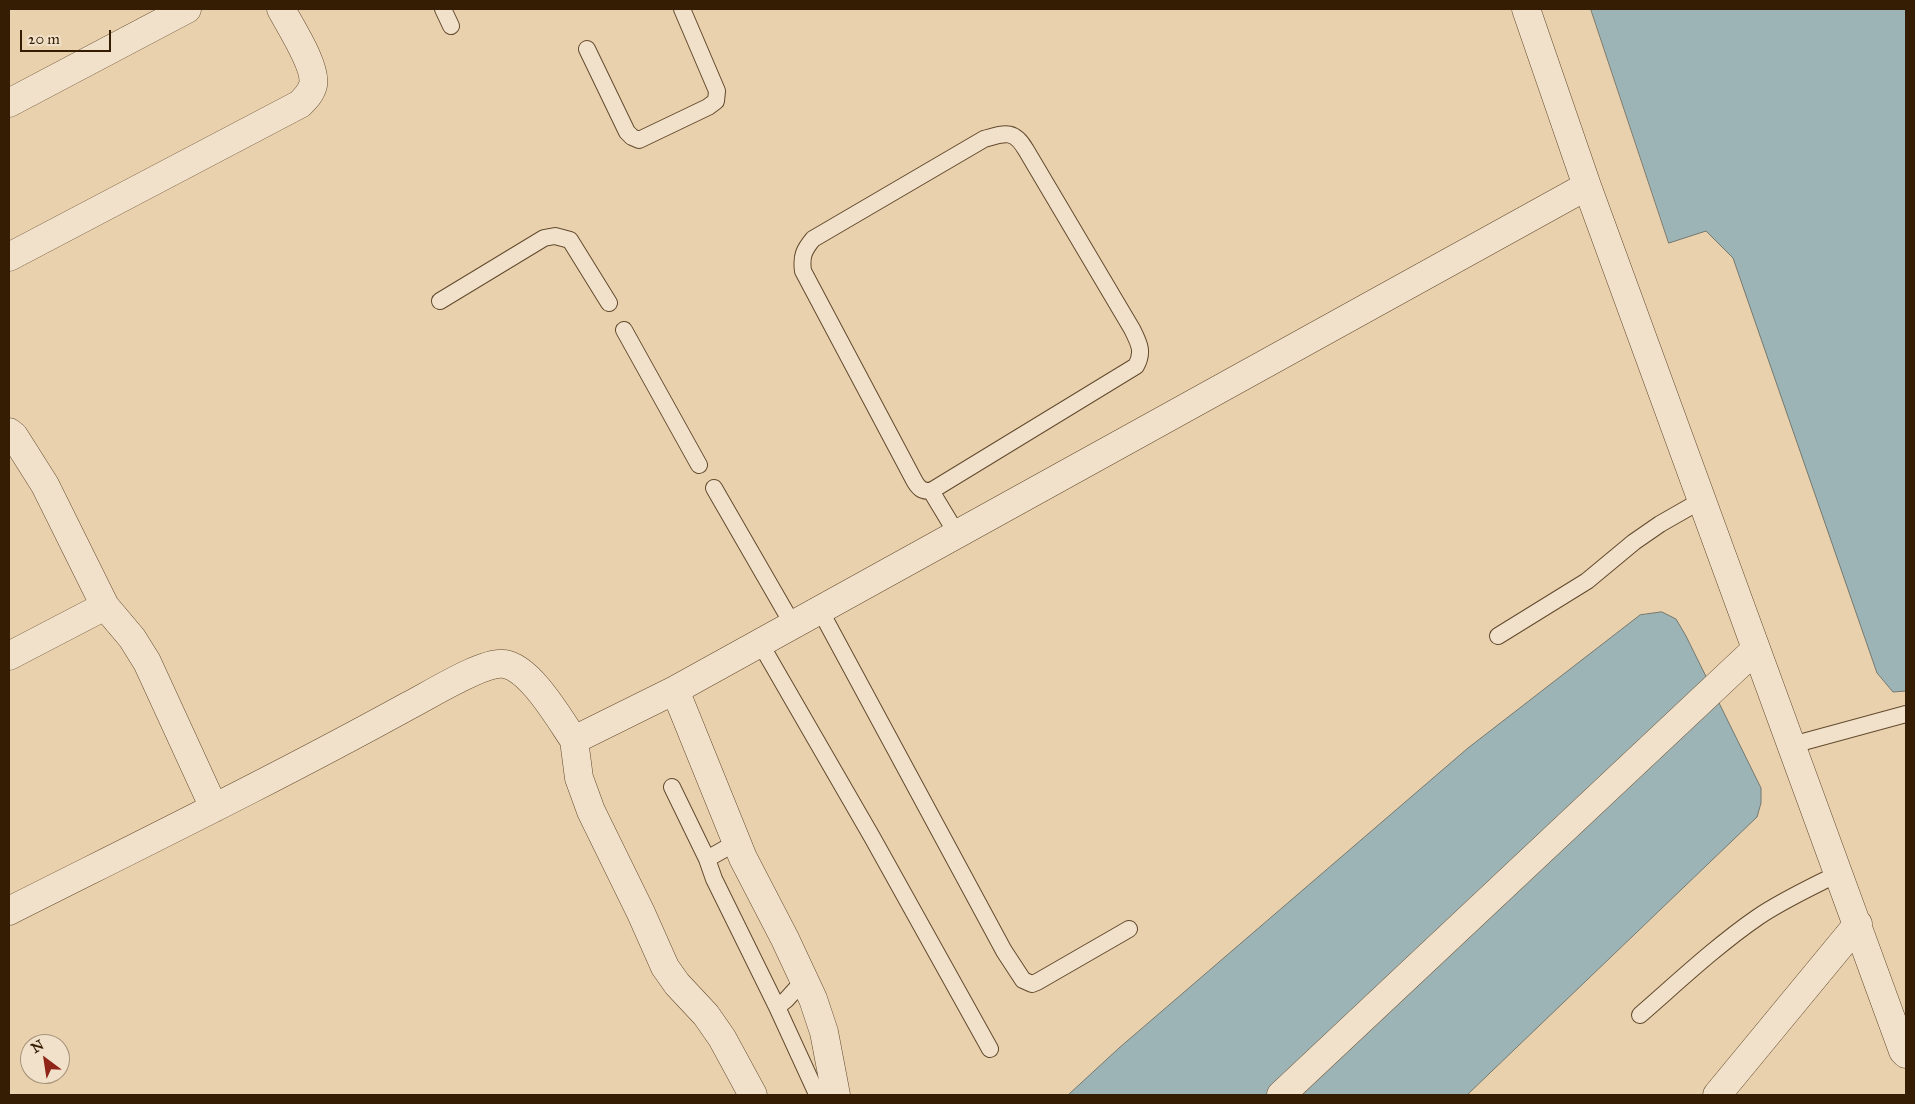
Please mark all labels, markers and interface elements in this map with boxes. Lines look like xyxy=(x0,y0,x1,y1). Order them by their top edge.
scale bar xyxy=(22,20,114,52)
text: 20 m xyxy=(28,30,60,48)
north arrow xyxy=(20,1034,70,1084)
text: N xyxy=(28,1036,47,1057)

